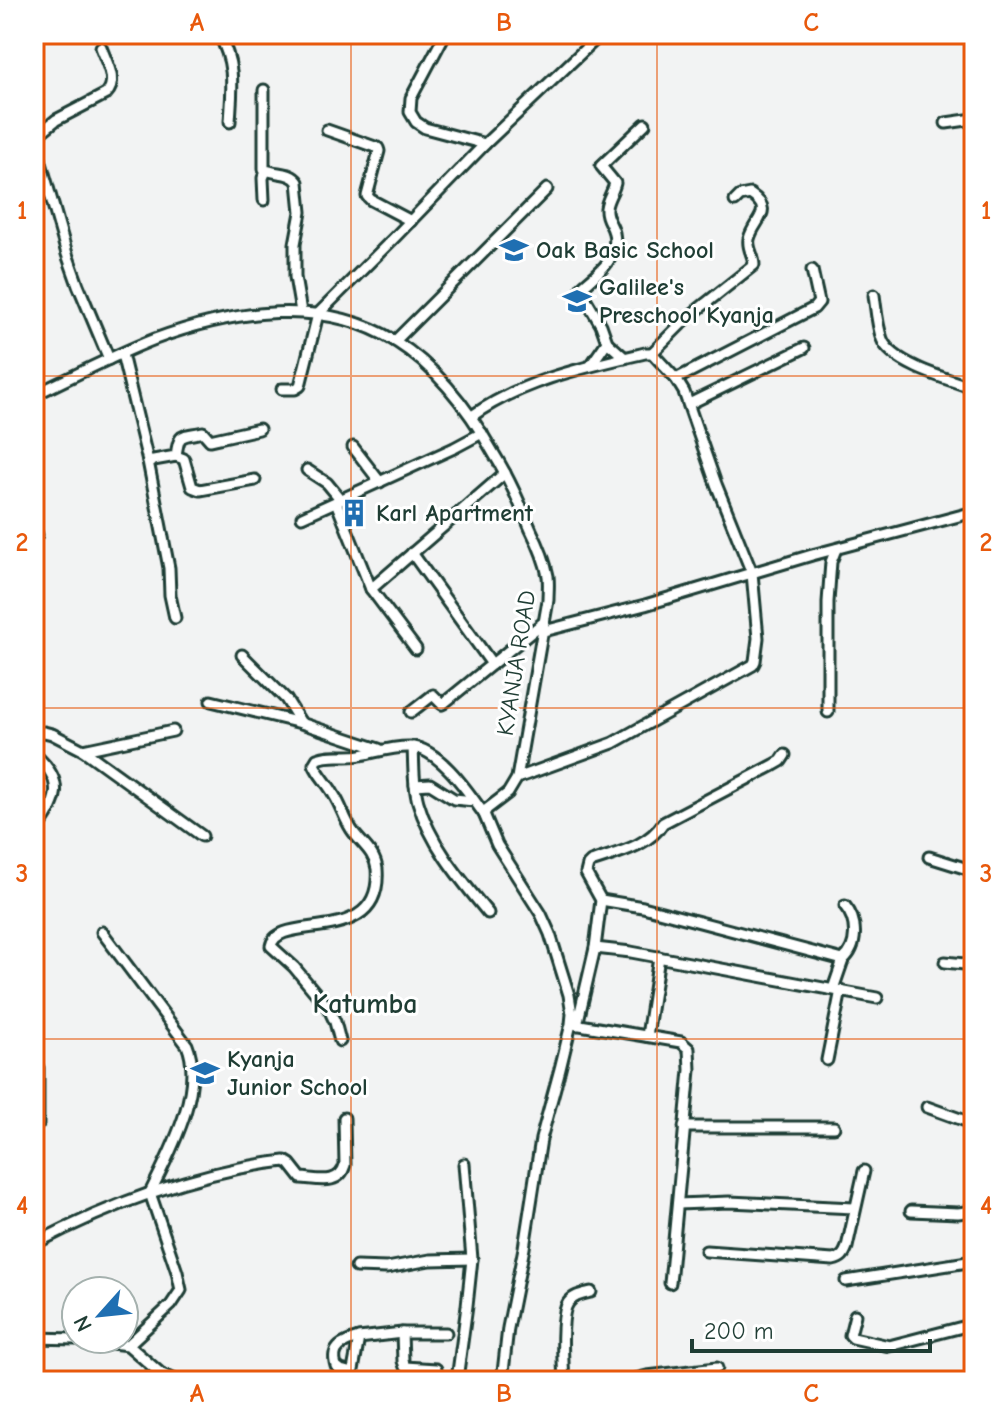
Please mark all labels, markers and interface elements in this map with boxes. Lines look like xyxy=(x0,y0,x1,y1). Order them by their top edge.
text: A xyxy=(190,8,205,38)
text: B xyxy=(496,8,512,38)
text: C xyxy=(803,8,819,38)
text: 1 xyxy=(17,196,27,226)
text: 1 xyxy=(981,196,991,226)
school or university icon: Oak Basic School xyxy=(499,235,529,265)
place label: Oak Basic School xyxy=(536,236,714,264)
place label: Galilee's Preschool Kyanja xyxy=(599,273,774,329)
school or university icon: Galilee's Preschool Kyanja xyxy=(562,286,592,316)
building icon: Karl Apartment xyxy=(339,498,369,528)
place label: Karl Apartment xyxy=(376,499,534,527)
text: 2 xyxy=(16,528,28,558)
text: 2 xyxy=(980,528,992,558)
street label: KYANJA ROAD xyxy=(491,588,541,738)
text: 3 xyxy=(16,859,28,889)
text: 3 xyxy=(980,859,992,889)
district label: Katumba xyxy=(313,988,417,1020)
place label: Kyanja Junior School xyxy=(227,1045,368,1101)
school or university icon: Kyanja Junior School xyxy=(190,1058,220,1088)
text: 4 xyxy=(16,1191,28,1221)
text: 4 xyxy=(980,1191,992,1221)
north arrow xyxy=(60,1275,140,1355)
scale bar xyxy=(692,1303,930,1353)
text: N xyxy=(68,1311,98,1336)
text: 200 m xyxy=(704,1317,774,1345)
text: A xyxy=(190,1379,205,1409)
text: B xyxy=(496,1379,512,1409)
text: C xyxy=(803,1379,819,1409)

